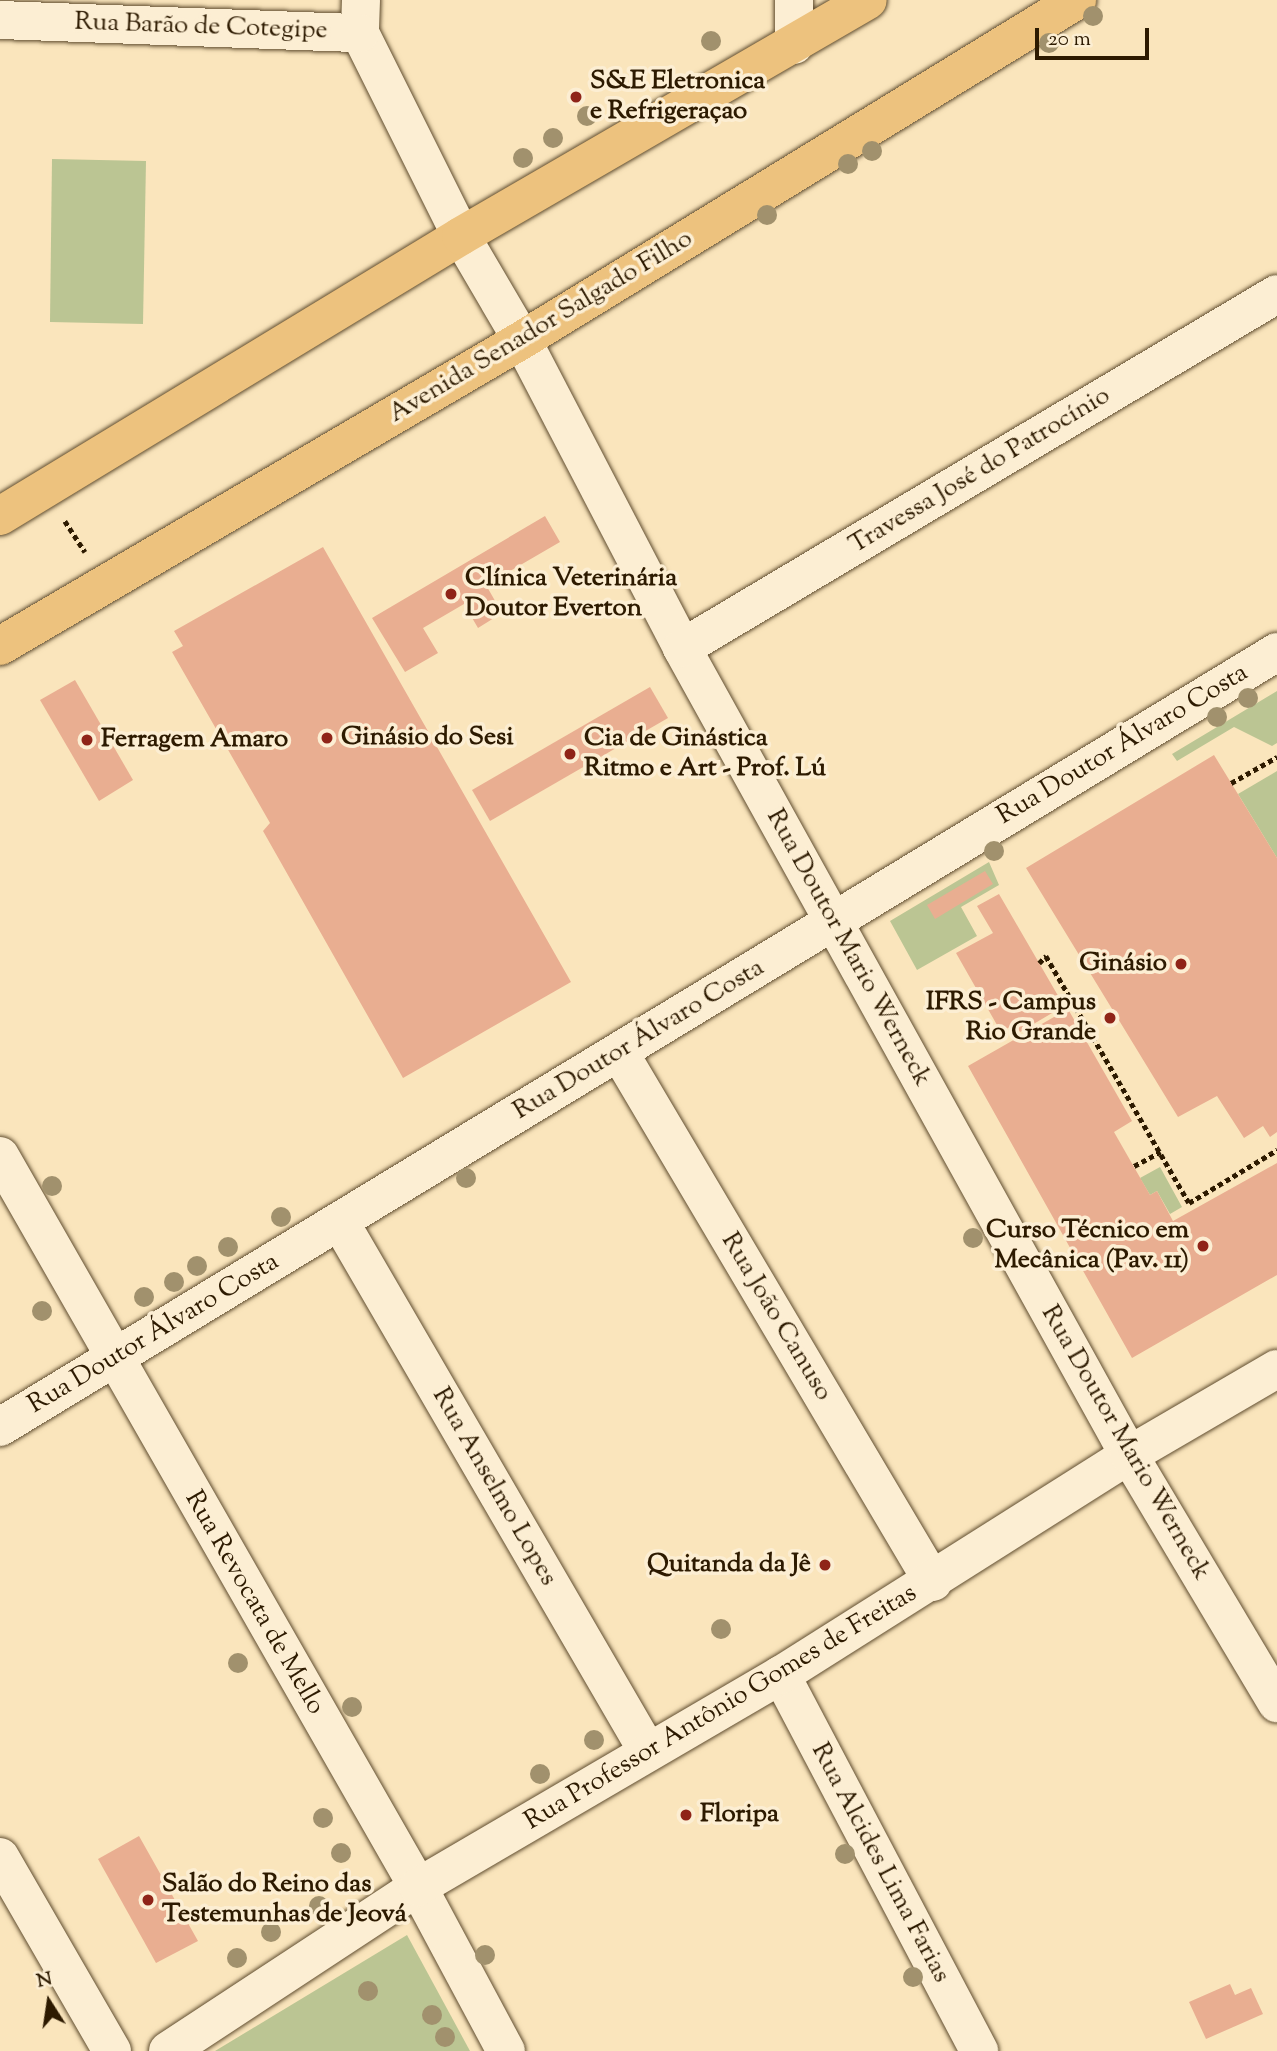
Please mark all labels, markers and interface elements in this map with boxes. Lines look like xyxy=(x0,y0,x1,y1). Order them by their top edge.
street label: Rua Barão de Cotegipe xyxy=(74,7,328,47)
scale bar xyxy=(1039,14,1153,58)
text: 20 m xyxy=(1048,25,1091,55)
place label: S&E Eletronica e Refrigeraçao xyxy=(590,66,765,128)
marker: S&E Eletronica e Refrigeraçao xyxy=(568,89,584,105)
street label: Avenida Senador Salgado Filho xyxy=(383,224,699,430)
street label: Travessa José do Patrocínio xyxy=(844,381,1116,561)
place label: Clínica Veterinária Doutor Everton xyxy=(465,563,677,624)
marker: Clínica Veterinária Doutor Everton xyxy=(443,586,459,602)
street label: Rua Doutor Álvaro Costa xyxy=(992,658,1254,832)
place label: Ginásio do Sesi xyxy=(341,722,514,754)
place label: Cia de Ginástica Ritmo e Art - Prof. Lú xyxy=(584,723,826,784)
place label: Ferragem Amaro xyxy=(101,724,288,756)
marker: Ginásio do Sesi xyxy=(319,730,335,746)
marker: Ferragem Amaro xyxy=(79,732,95,748)
marker: Cia de Ginástica Ritmo e Art - Prof. Lú xyxy=(562,746,578,762)
street label: Rua Doutor Mario Werneck xyxy=(759,804,937,1092)
place label: Ginásio xyxy=(1079,948,1167,980)
street label: Rua Doutor Álvaro Costa xyxy=(508,953,770,1127)
marker: Ginásio xyxy=(1173,956,1189,972)
place label: IFRS - Campus Rio Grande xyxy=(926,987,1096,1048)
marker: IFRS - Campus Rio Grande xyxy=(1102,1010,1118,1026)
place label: Curso Técnico em Mecânica (Pav. 11) xyxy=(986,1215,1189,1276)
street label: Rua João Canuso xyxy=(714,1227,838,1407)
marker: Curso Técnico em Mecânica (Pav. 11) xyxy=(1195,1238,1211,1254)
street label: Rua Doutor Álvaro Costa xyxy=(23,1247,285,1421)
street label: Rua Doutor Mario Werneck xyxy=(1033,1300,1217,1586)
street label: Rua Anselmo Lopes xyxy=(425,1382,563,1592)
street label: Rua Revocata de Mello xyxy=(177,1486,331,1720)
place label: Quitanda da Jê xyxy=(647,1549,811,1581)
marker: Quitanda da Jê xyxy=(817,1557,833,1573)
street label: Rua Professor Antônio Gomes de Freitas xyxy=(519,1578,923,1838)
street label: Rua Alcides Lima Farias xyxy=(804,1738,956,1988)
place label: Floripa xyxy=(700,1799,779,1831)
marker: Floripa xyxy=(678,1807,694,1823)
place label: Salão do Reino das Testemunhas de Jeová xyxy=(162,1869,407,1930)
marker: Salão do Reino das Testemunhas de Jeová xyxy=(140,1892,156,1908)
text: N xyxy=(34,1966,55,1996)
north arrow xyxy=(14,1967,84,2037)

